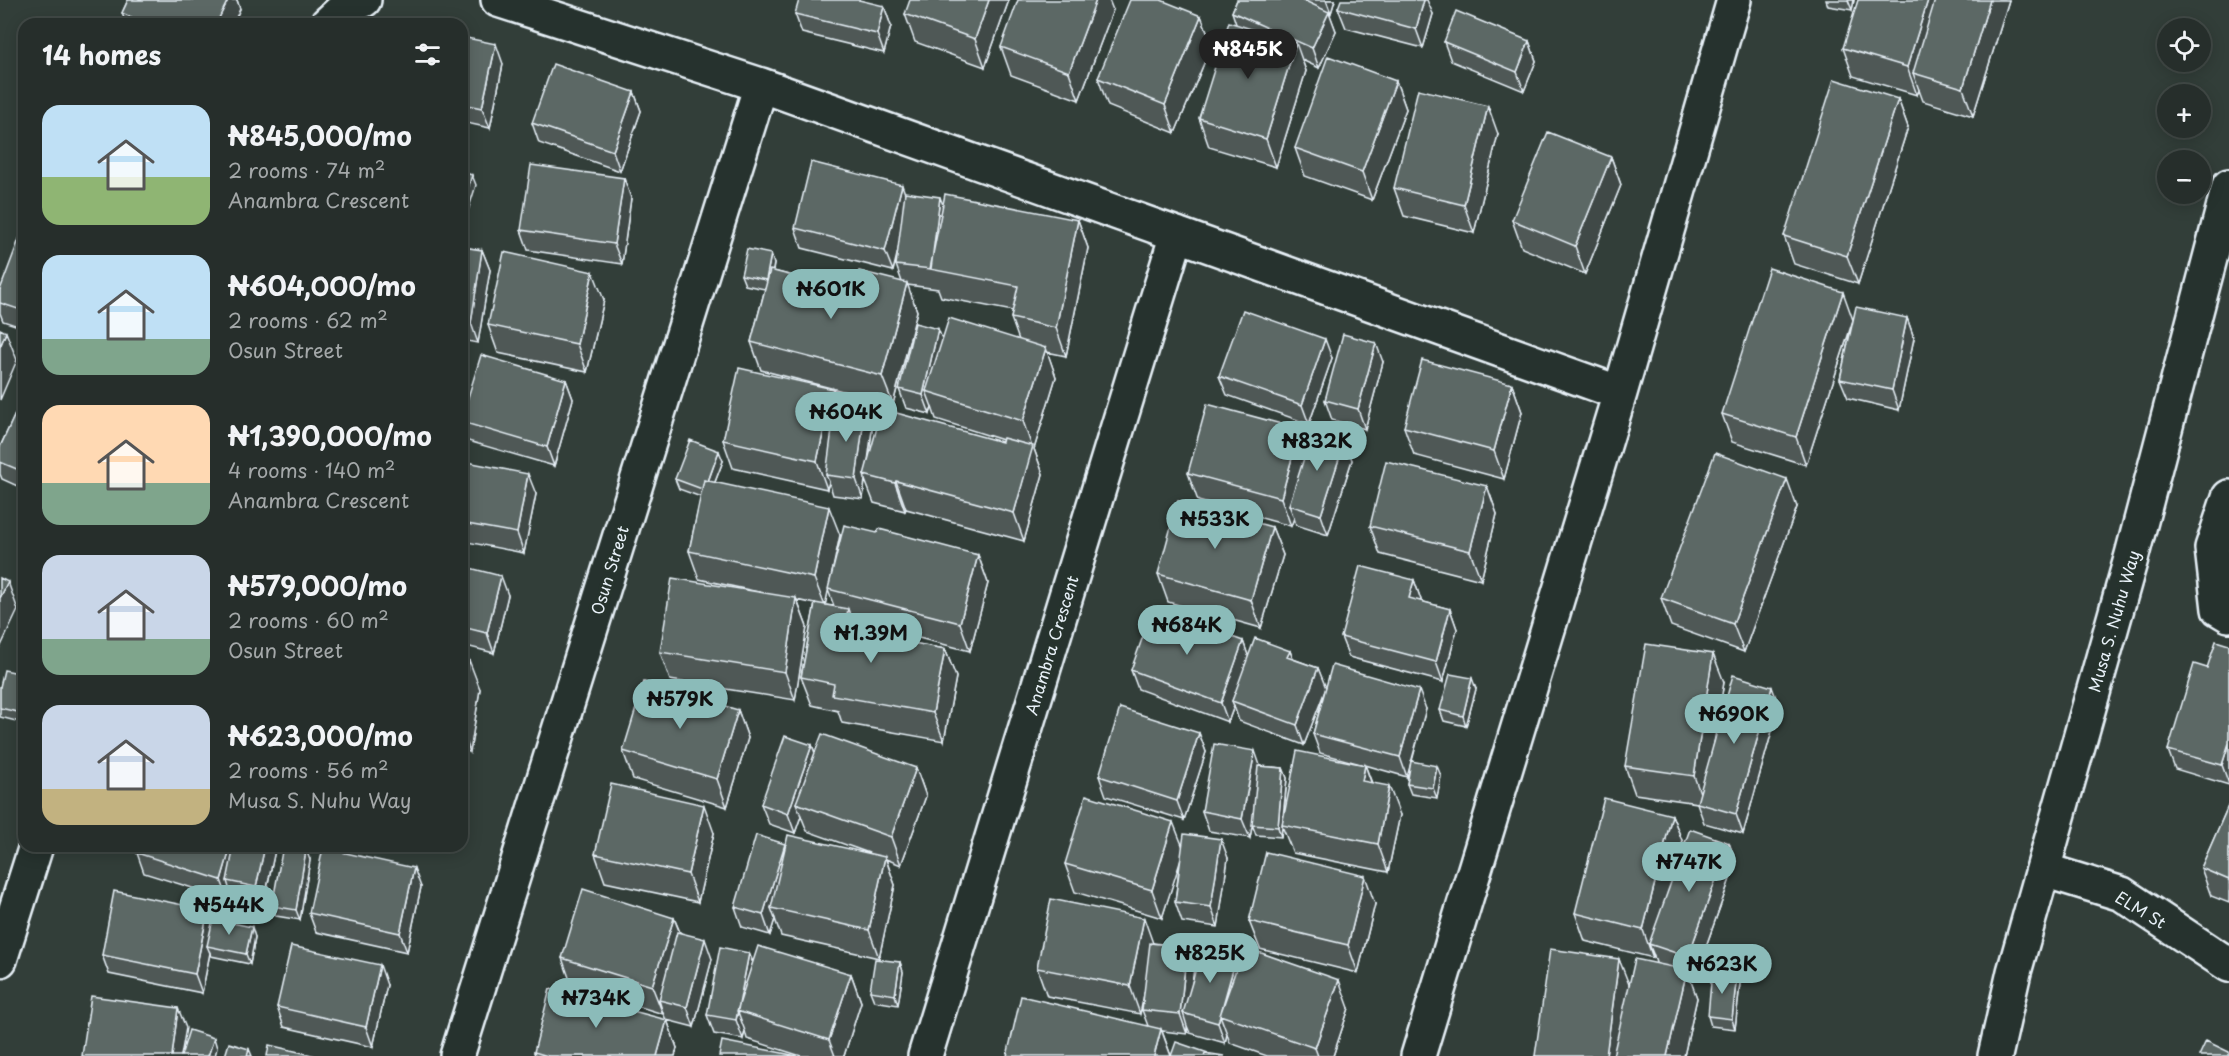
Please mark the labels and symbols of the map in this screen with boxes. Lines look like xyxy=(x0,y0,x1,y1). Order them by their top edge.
pin: ₦845K xyxy=(1206,29,1290,80)
pin: ₦601K xyxy=(789,269,873,320)
pin: ₦604K xyxy=(804,392,888,443)
pin: ₦832K xyxy=(1275,421,1359,472)
pin: ₦533K xyxy=(1173,499,1257,550)
street label: Osun Street xyxy=(584,522,634,617)
street label: Musa S. Nuhu Way xyxy=(2081,547,2145,695)
street label: Anambra Crescent xyxy=(1018,572,1084,718)
pin: ₦684K xyxy=(1145,605,1229,656)
pin: ₦1.39M xyxy=(822,613,920,664)
pin: ₦579K xyxy=(638,679,722,730)
pin: ₦690K xyxy=(1692,694,1776,745)
pin: ₦747K xyxy=(1647,842,1731,893)
street label: ELM St xyxy=(2111,884,2171,934)
pin: ₦544K xyxy=(187,885,271,936)
pin: ₦825K xyxy=(1168,933,1252,984)
pin: ₦623K xyxy=(1680,944,1764,995)
pin: ₦734K xyxy=(554,978,638,1029)

